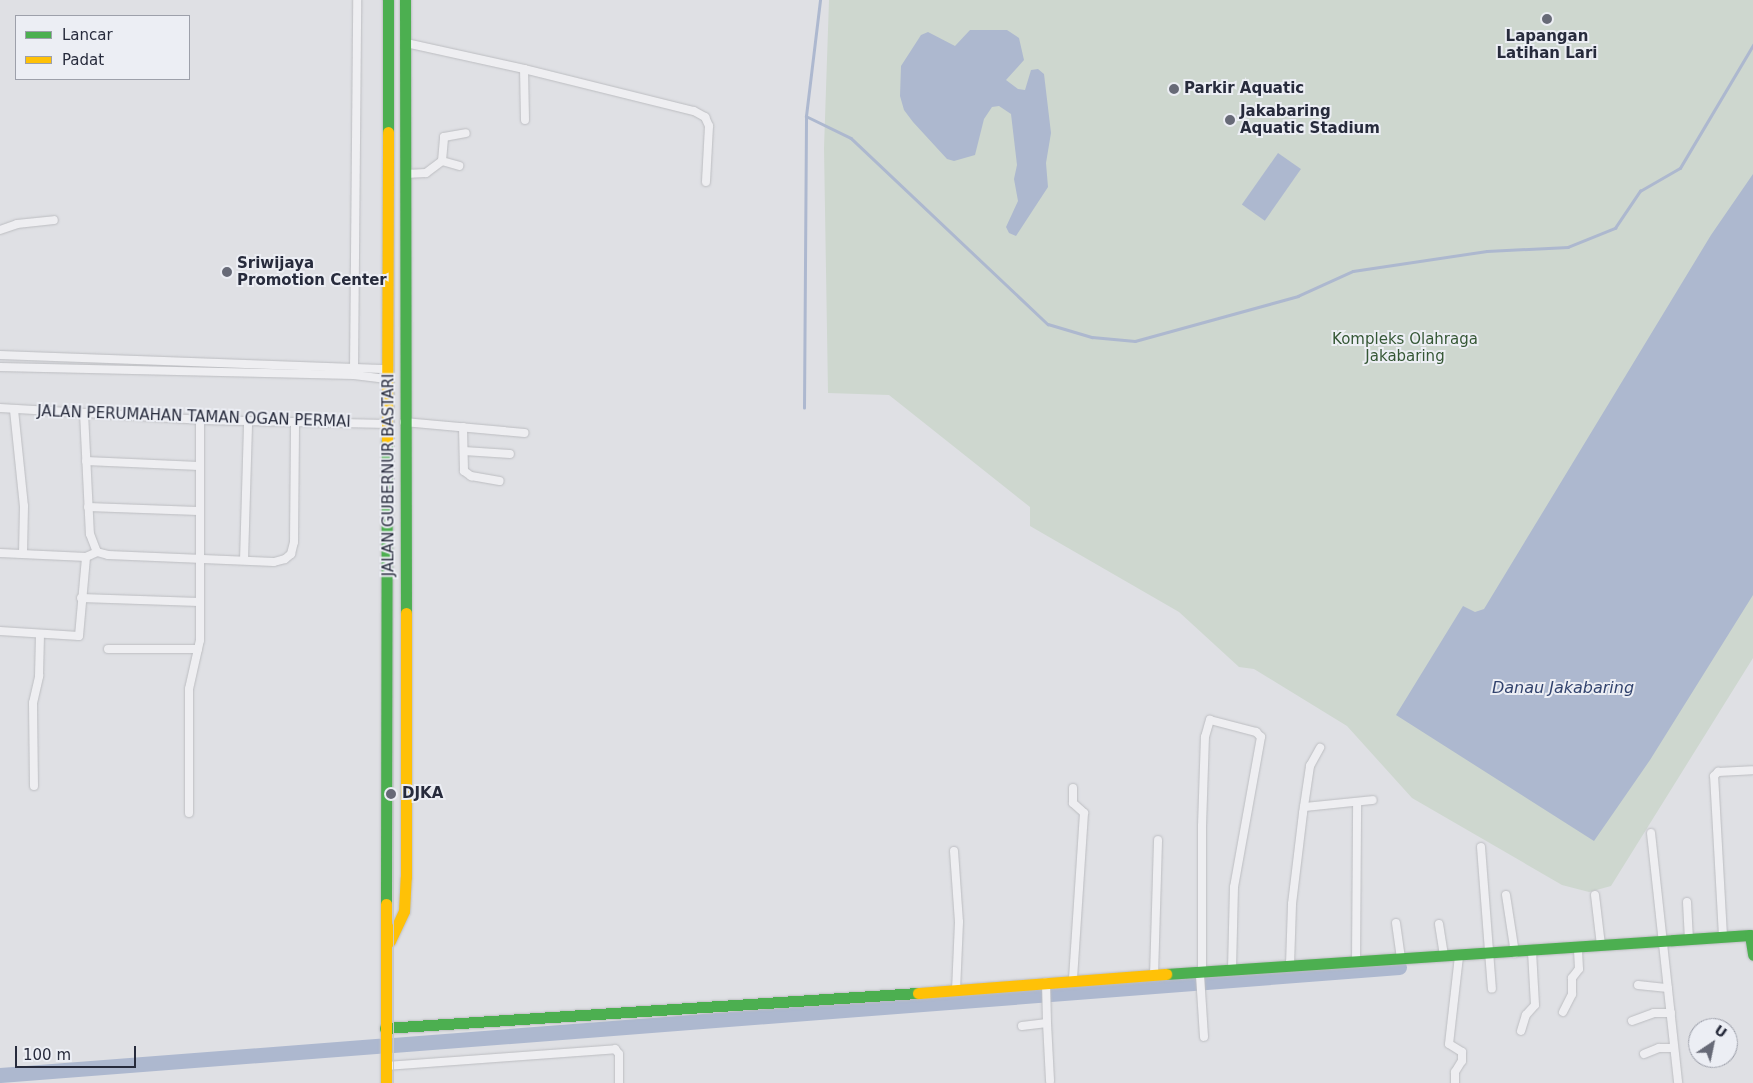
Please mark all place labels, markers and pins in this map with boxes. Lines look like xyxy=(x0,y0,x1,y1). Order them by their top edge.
marker: Lapangan Latihan Lari xyxy=(1541,13,1553,25)
place label: Lapangan Latihan Lari xyxy=(1497,27,1597,62)
place label: Parkir Aquatic xyxy=(1184,80,1304,98)
marker: Parkir Aquatic xyxy=(1168,83,1180,95)
place label: Jakabaring Aquatic Stadium xyxy=(1240,102,1380,137)
marker: Jakabaring Aquatic Stadium xyxy=(1224,114,1236,126)
place label: Sriwijaya Promotion Center xyxy=(237,254,387,289)
marker: Sriwijaya Promotion Center xyxy=(221,266,233,278)
place label: DJKA xyxy=(402,785,443,803)
marker: DJKA xyxy=(384,787,398,801)

